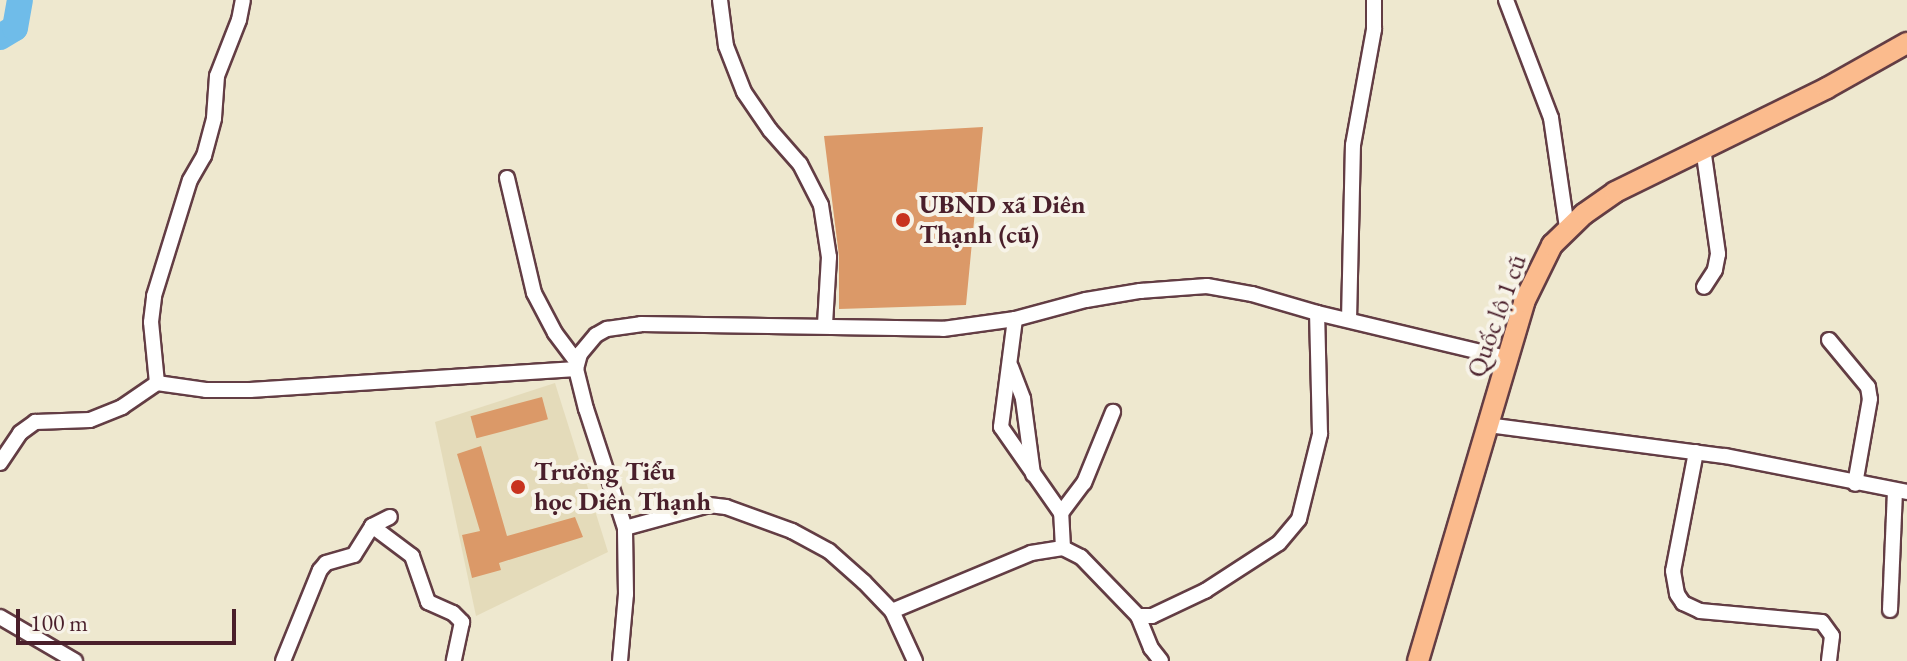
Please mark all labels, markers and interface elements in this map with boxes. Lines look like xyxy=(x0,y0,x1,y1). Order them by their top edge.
place label: UBND xã Diên Thạnh (cũ) xyxy=(919,189,1086,250)
marker: UBND xã Diên Thạnh (cũ) xyxy=(894,211,912,229)
street label: Quốc lộ 1 cũ xyxy=(1460,250,1534,382)
place label: Trường Tiểu học Diên Thạnh xyxy=(534,456,711,518)
marker: Trường Tiểu học Diên Thạnh xyxy=(509,478,527,496)
scale bar xyxy=(20,593,240,643)
text: 100 m xyxy=(30,607,88,638)

